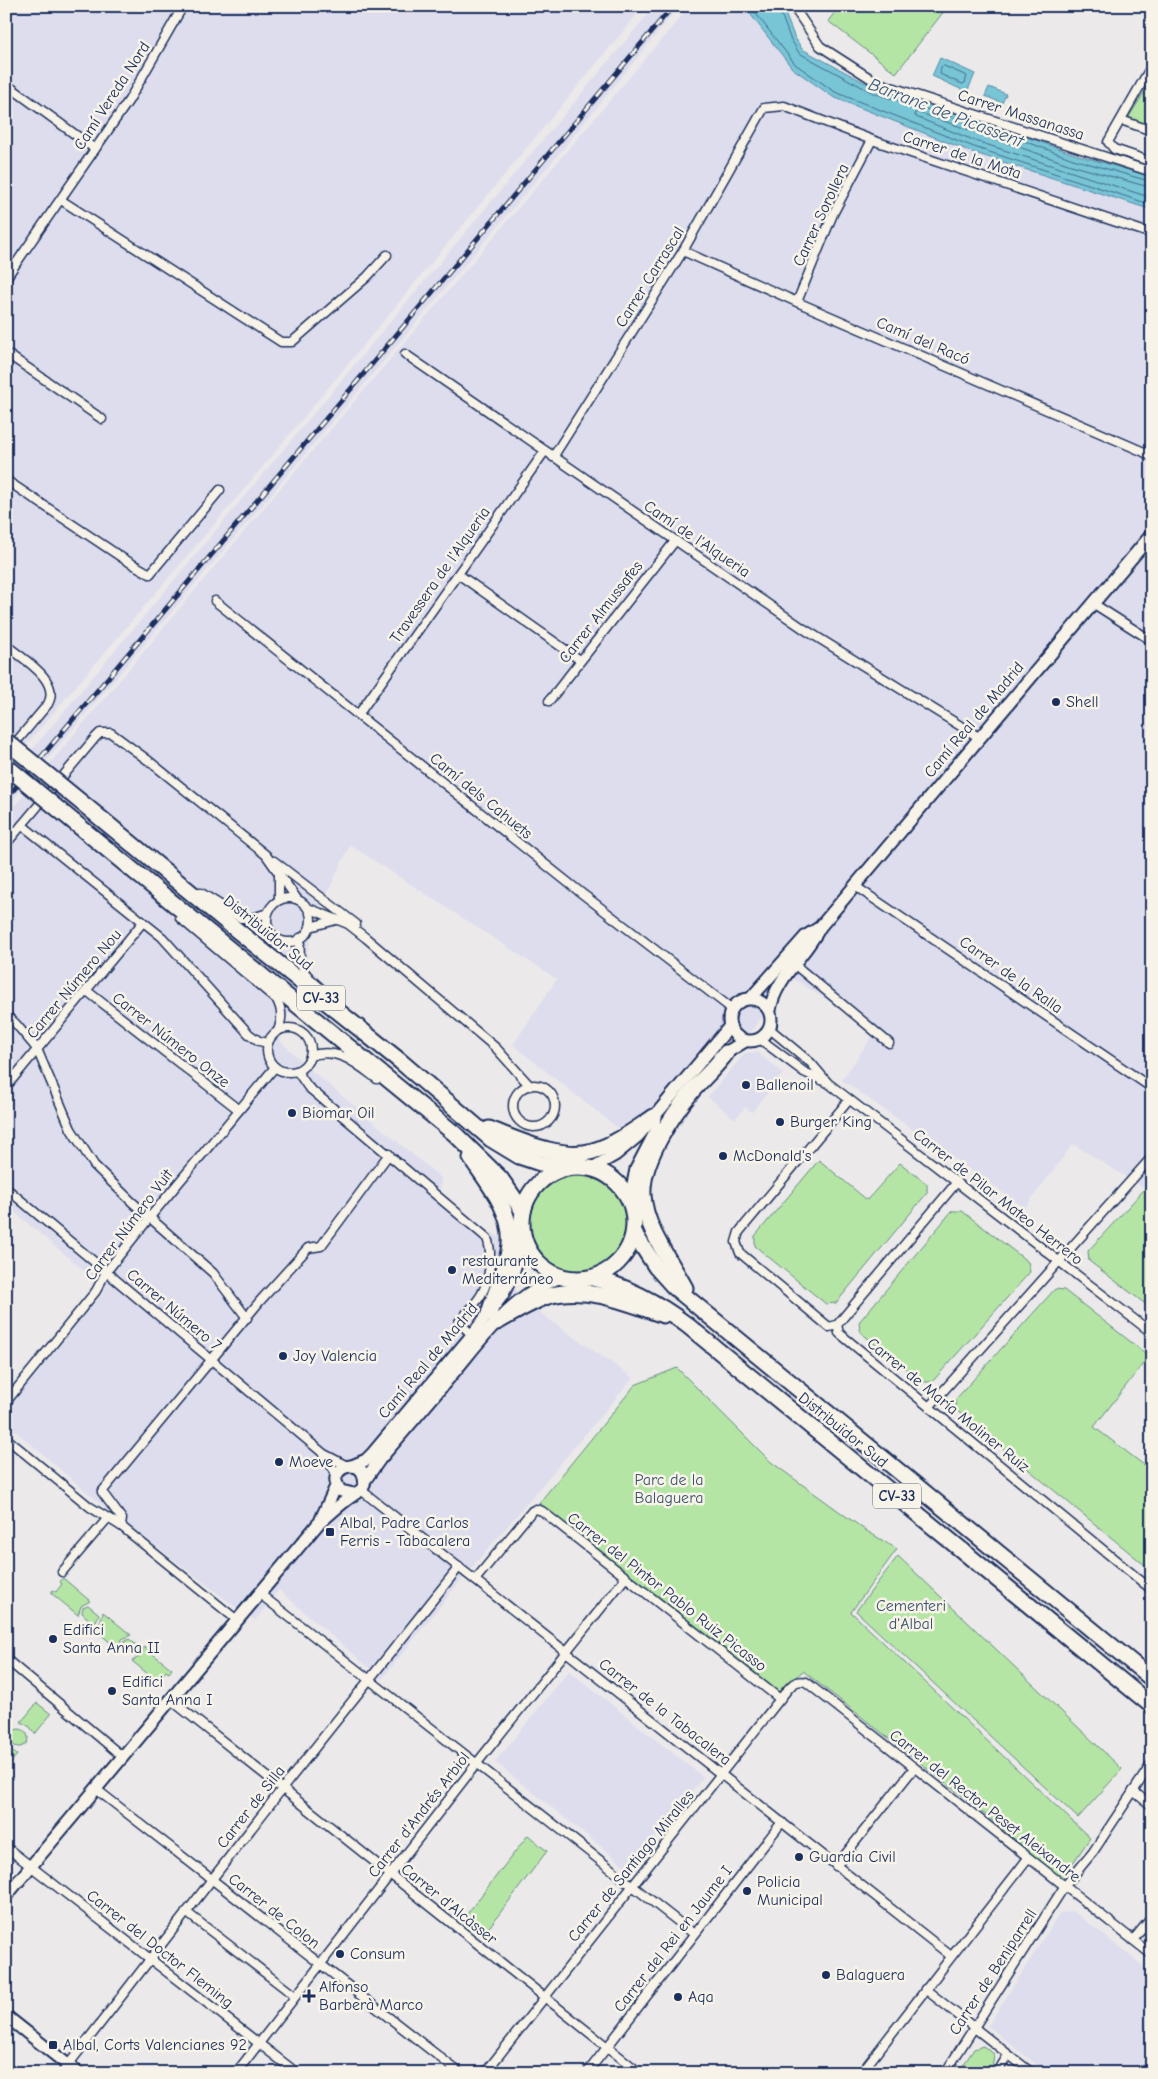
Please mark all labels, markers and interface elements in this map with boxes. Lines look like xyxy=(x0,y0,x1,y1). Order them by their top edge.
street label: Camí Vereda Nord xyxy=(70,38,154,154)
water label: Barranc de Picassent xyxy=(866,74,1028,153)
street label: Carrer Massanassa xyxy=(955,86,1087,144)
street label: Carrer de la Mota xyxy=(901,127,1023,183)
street label: Carrer Sorollera xyxy=(789,161,853,269)
street label: Carrer Carrascal xyxy=(612,223,688,331)
street label: Camí del Racó xyxy=(874,313,972,369)
street label: Camí de l'Alqueria xyxy=(640,497,754,581)
street label: Travessera de l'Alqueria xyxy=(386,504,494,646)
street label: Carrer Almussafes xyxy=(555,557,647,667)
street label: Camí Real de Madrid xyxy=(920,659,1028,781)
place label: Shell xyxy=(1066,693,1098,711)
marker: Shell xyxy=(1050,696,1062,708)
street label: Camí dels Cahuets xyxy=(426,749,536,843)
street label: Distribuïdor Sud xyxy=(220,892,316,974)
street label: Carrer Número Nou xyxy=(23,926,125,1042)
street label: Carrer de la Ralla xyxy=(956,933,1066,1017)
road number: CV-33 xyxy=(297,986,345,1010)
street label: Carrer Número Onze xyxy=(109,989,233,1091)
place label: Ballenoil xyxy=(756,1076,814,1094)
marker: Ballenoil xyxy=(740,1079,752,1091)
place label: Biomar Oil xyxy=(302,1104,375,1122)
marker: Biomar Oil xyxy=(286,1107,298,1119)
place label: Burger King xyxy=(790,1113,872,1131)
marker: Burger King xyxy=(774,1116,786,1128)
street label: Carrer de Pilar Mateo Herrero xyxy=(910,1125,1086,1269)
place label: McDonald's xyxy=(733,1147,812,1165)
marker: McDonald's xyxy=(717,1150,729,1162)
street label: Carrer Número Vuit xyxy=(81,1166,177,1284)
place label: restaurante Mediterráneo xyxy=(462,1252,553,1288)
marker: restaurante Mediterráneo xyxy=(446,1264,458,1276)
street label: Carrer Número 7 xyxy=(123,1265,225,1355)
street label: Camí Real de Madrid xyxy=(374,1300,482,1422)
street label: Carrer de María Moliner Ruiz xyxy=(863,1334,1033,1476)
place label: Joy Valencia xyxy=(293,1347,377,1365)
marker: Joy Valencia xyxy=(277,1350,289,1362)
street label: Distribuïdor Sud xyxy=(795,1389,891,1471)
place label: Moeve xyxy=(289,1453,333,1471)
marker: Moeve xyxy=(273,1456,285,1468)
park label: Parc de la Balaguera xyxy=(634,1471,704,1507)
road number: CV-33 xyxy=(873,1484,921,1508)
street label: Carrer del Pintor Pablo Ruiz Picasso xyxy=(564,1509,770,1675)
place label: Albal, Padre Carlos Ferris - Tabacalera xyxy=(340,1514,470,1550)
marker: Albal, Padre Carlos Ferris - Tabacalera xyxy=(324,1526,336,1538)
park label: Cementeri d'Albal xyxy=(876,1597,946,1633)
place label: Edifici Santa Anna II xyxy=(63,1621,160,1657)
marker: Edifici Santa Anna II xyxy=(47,1633,59,1645)
street label: Carrer de la Tabacalera xyxy=(595,1655,735,1769)
place label: Edifici Santa Anna I xyxy=(122,1673,213,1709)
marker: Edifici Santa Anna I xyxy=(106,1685,118,1697)
street label: Carrer del Rector Peset Aleixandre xyxy=(886,1726,1084,1886)
street label: Carrer d'Andrés Arbiol xyxy=(364,1749,474,1881)
street label: Carrer de Silla xyxy=(213,1762,289,1852)
street label: Carrer de Santiago Miralles xyxy=(564,1786,698,1945)
place label: Guardia Civil xyxy=(809,1848,896,1866)
marker: Guardia Civil xyxy=(793,1851,805,1863)
street label: Carrer d'Alcàsser xyxy=(397,1860,501,1949)
street label: Carrer del Rei en Jaume I xyxy=(610,1862,736,2016)
street label: Carrer de Colon xyxy=(225,1870,323,1952)
place label: Policia Municipal xyxy=(757,1873,823,1909)
marker: Policia Municipal xyxy=(741,1885,753,1897)
street label: Carrer del Doctor Fleming xyxy=(83,1886,237,2012)
street label: Carrer de Beniparrell xyxy=(946,1906,1040,2038)
place label: Consum xyxy=(350,1945,405,1963)
marker: Consum xyxy=(334,1948,346,1960)
place label: Balaguera xyxy=(836,1966,905,1984)
marker: Balaguera xyxy=(820,1969,832,1981)
place label: Alfonso Barberà Marco xyxy=(319,1978,423,2014)
place label: Aqa xyxy=(688,1988,714,2006)
marker: Alfonso Barberà Marco xyxy=(303,1990,315,2002)
marker: Aqa xyxy=(672,1991,684,2003)
place label: Albal, Corts Valencianes 92 xyxy=(63,2036,247,2054)
marker: Albal, Corts Valencianes 92 xyxy=(47,2039,59,2051)

